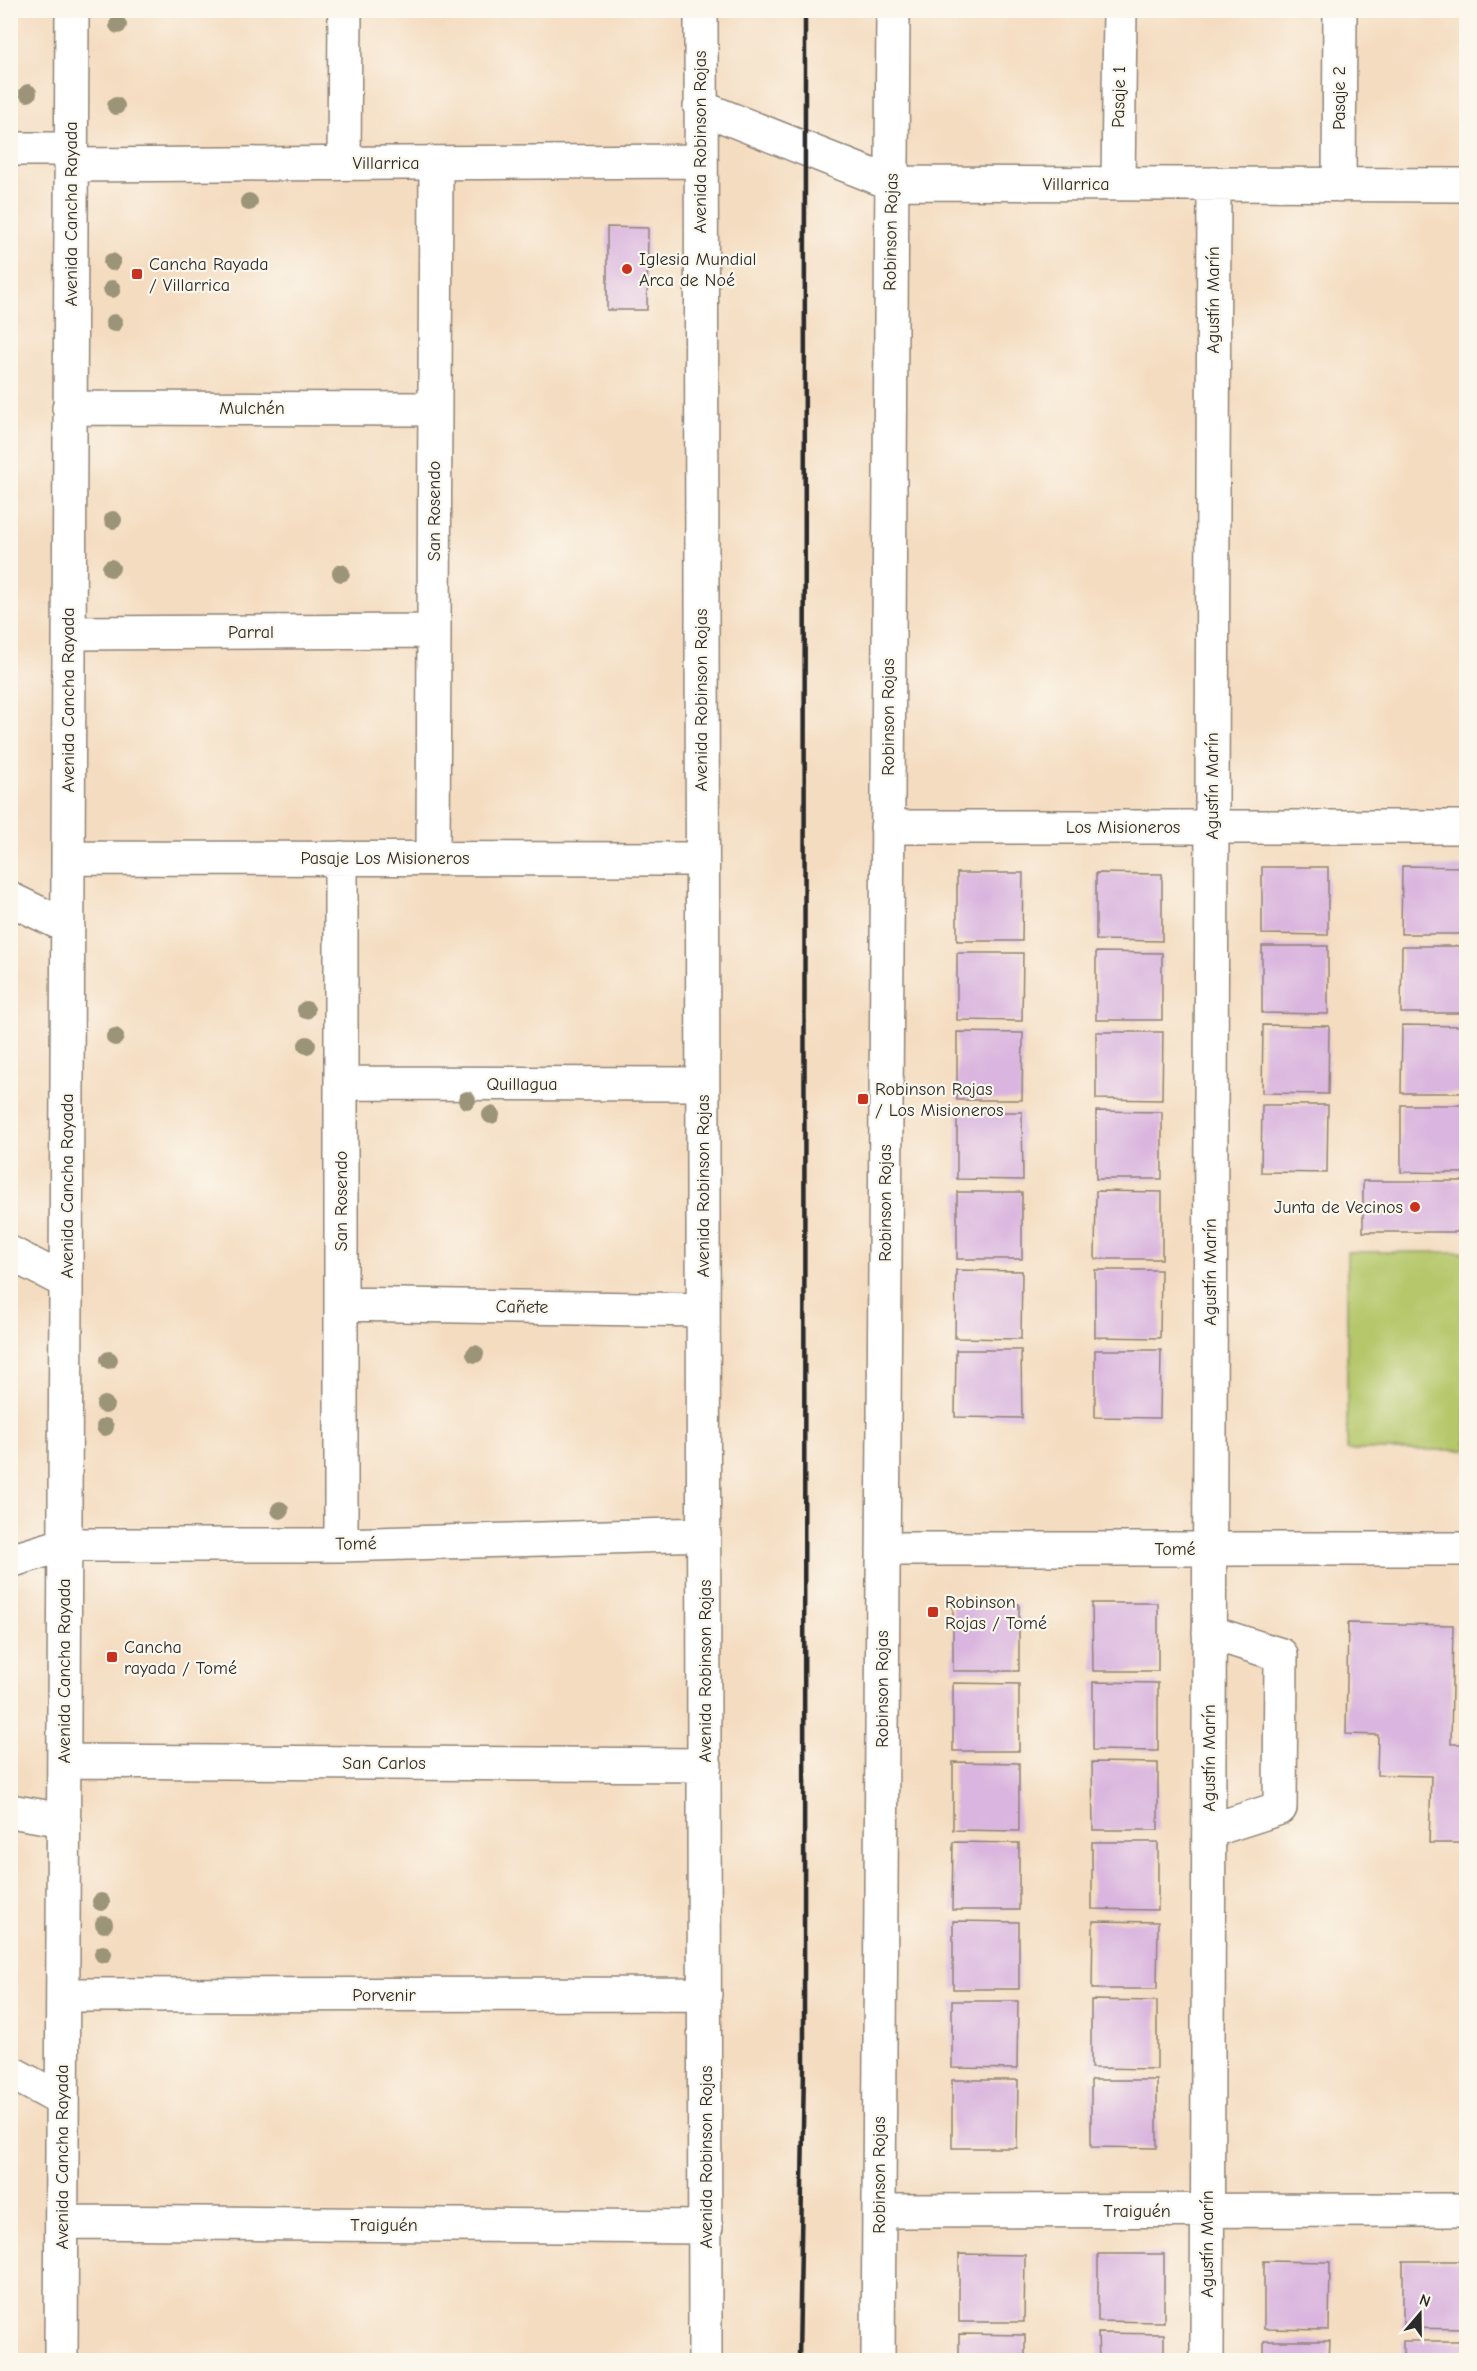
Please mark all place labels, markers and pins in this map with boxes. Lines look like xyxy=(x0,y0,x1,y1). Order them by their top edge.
place label: Iglesia Mundial Arca de Noé xyxy=(639,249,757,291)
place label: Cancha Rayada / Villarrica xyxy=(149,254,269,296)
marker: Iglesia Mundial Arca de Noé xyxy=(620,262,634,276)
marker: Cancha Rayada / Villarrica xyxy=(130,267,144,281)
place label: Robinson Rojas / Los Misioneros xyxy=(875,1079,1003,1121)
marker: Robinson Rojas / Los Misioneros xyxy=(856,1092,870,1106)
place label: Junta de Vecinos xyxy=(1274,1197,1403,1218)
marker: Junta de Vecinos xyxy=(1408,1200,1422,1214)
place label: Robinson Rojas / Tomé xyxy=(945,1592,1047,1634)
marker: Robinson Rojas / Tomé xyxy=(926,1605,940,1619)
place label: Cancha rayada / Tomé xyxy=(124,1637,237,1679)
marker: Cancha rayada / Tomé xyxy=(105,1650,119,1664)

